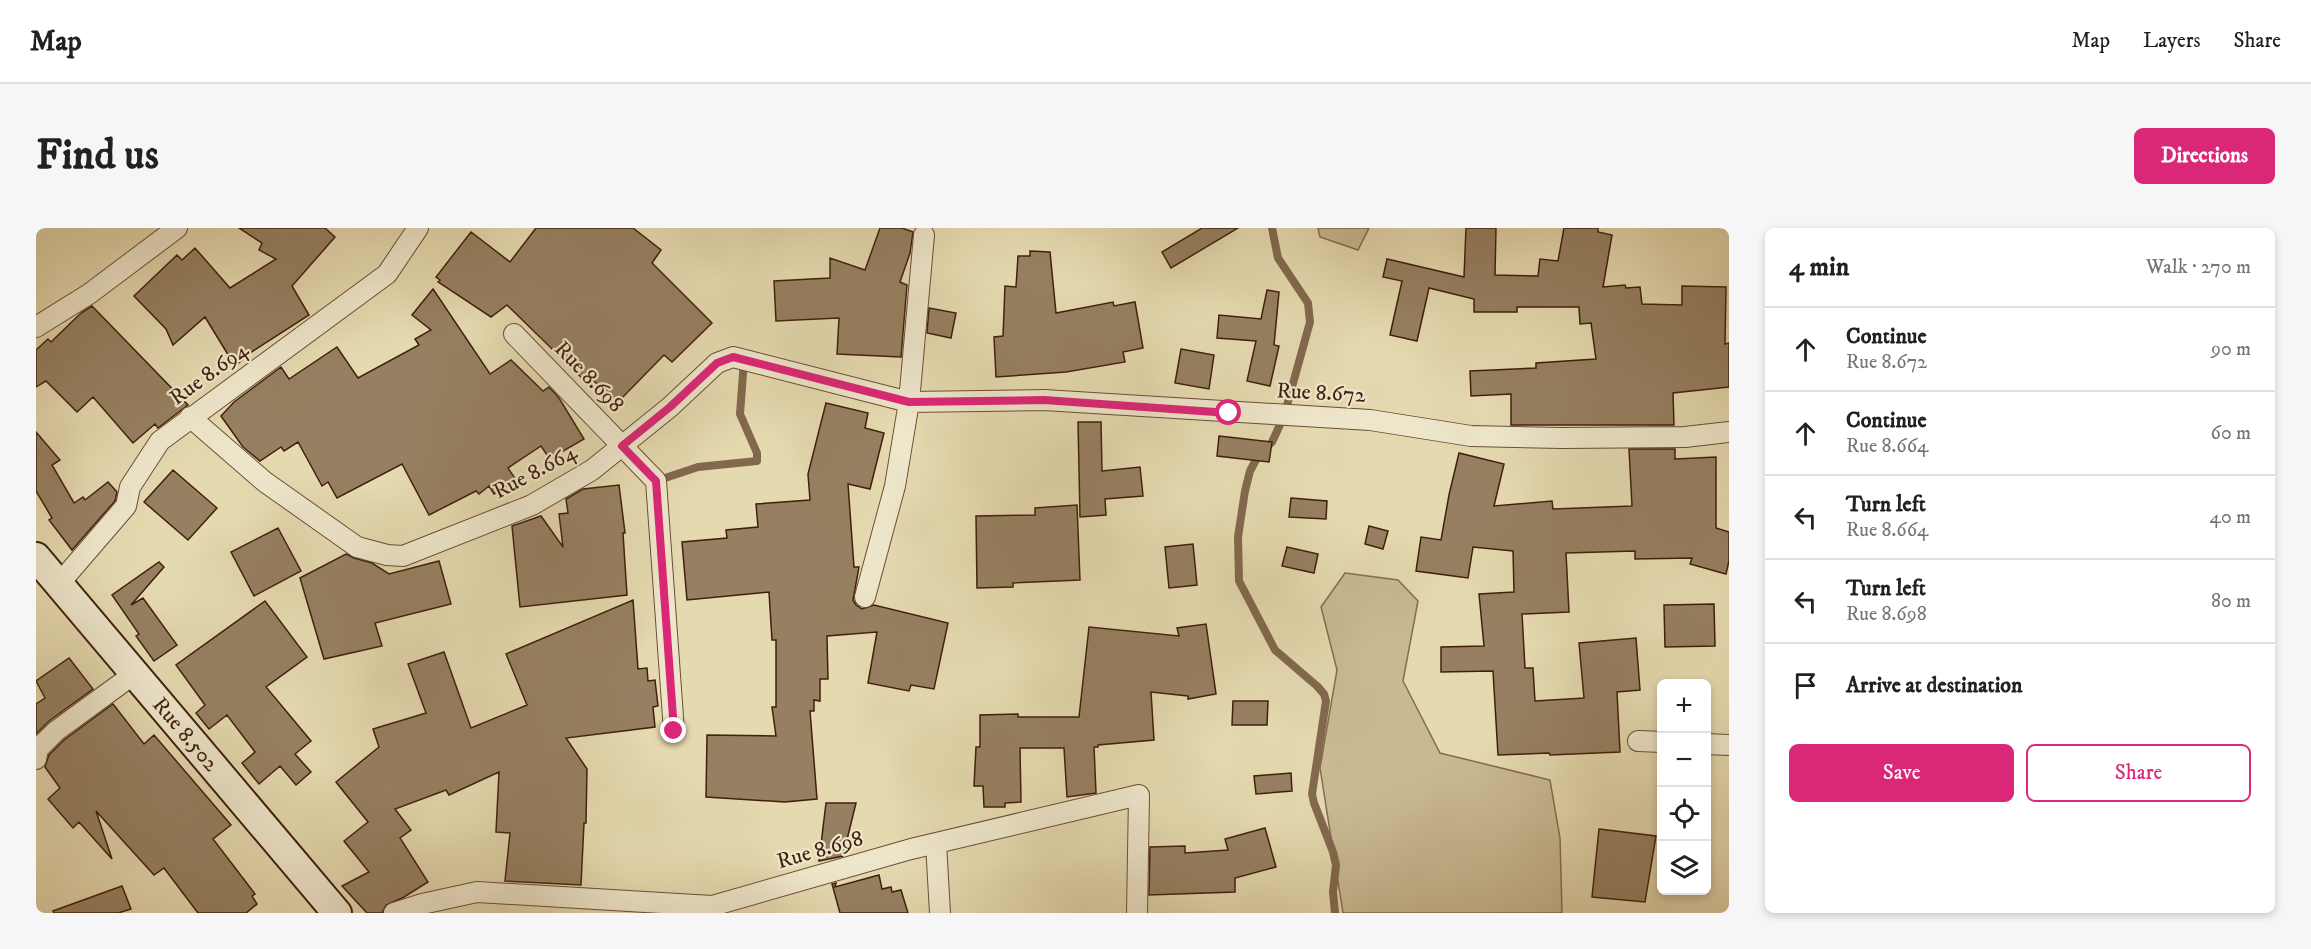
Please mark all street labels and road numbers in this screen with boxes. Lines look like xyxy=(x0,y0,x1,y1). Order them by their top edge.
street label: Rue 8.694 xyxy=(164,336,255,411)
street label: Rue 8.698 xyxy=(548,336,630,418)
street label: Rue 8.672 xyxy=(1276,377,1366,409)
street label: Rue 8.664 xyxy=(489,438,583,505)
street label: Rue 8.502 xyxy=(147,692,225,777)
street label: Rue 8.698 xyxy=(774,825,866,875)

